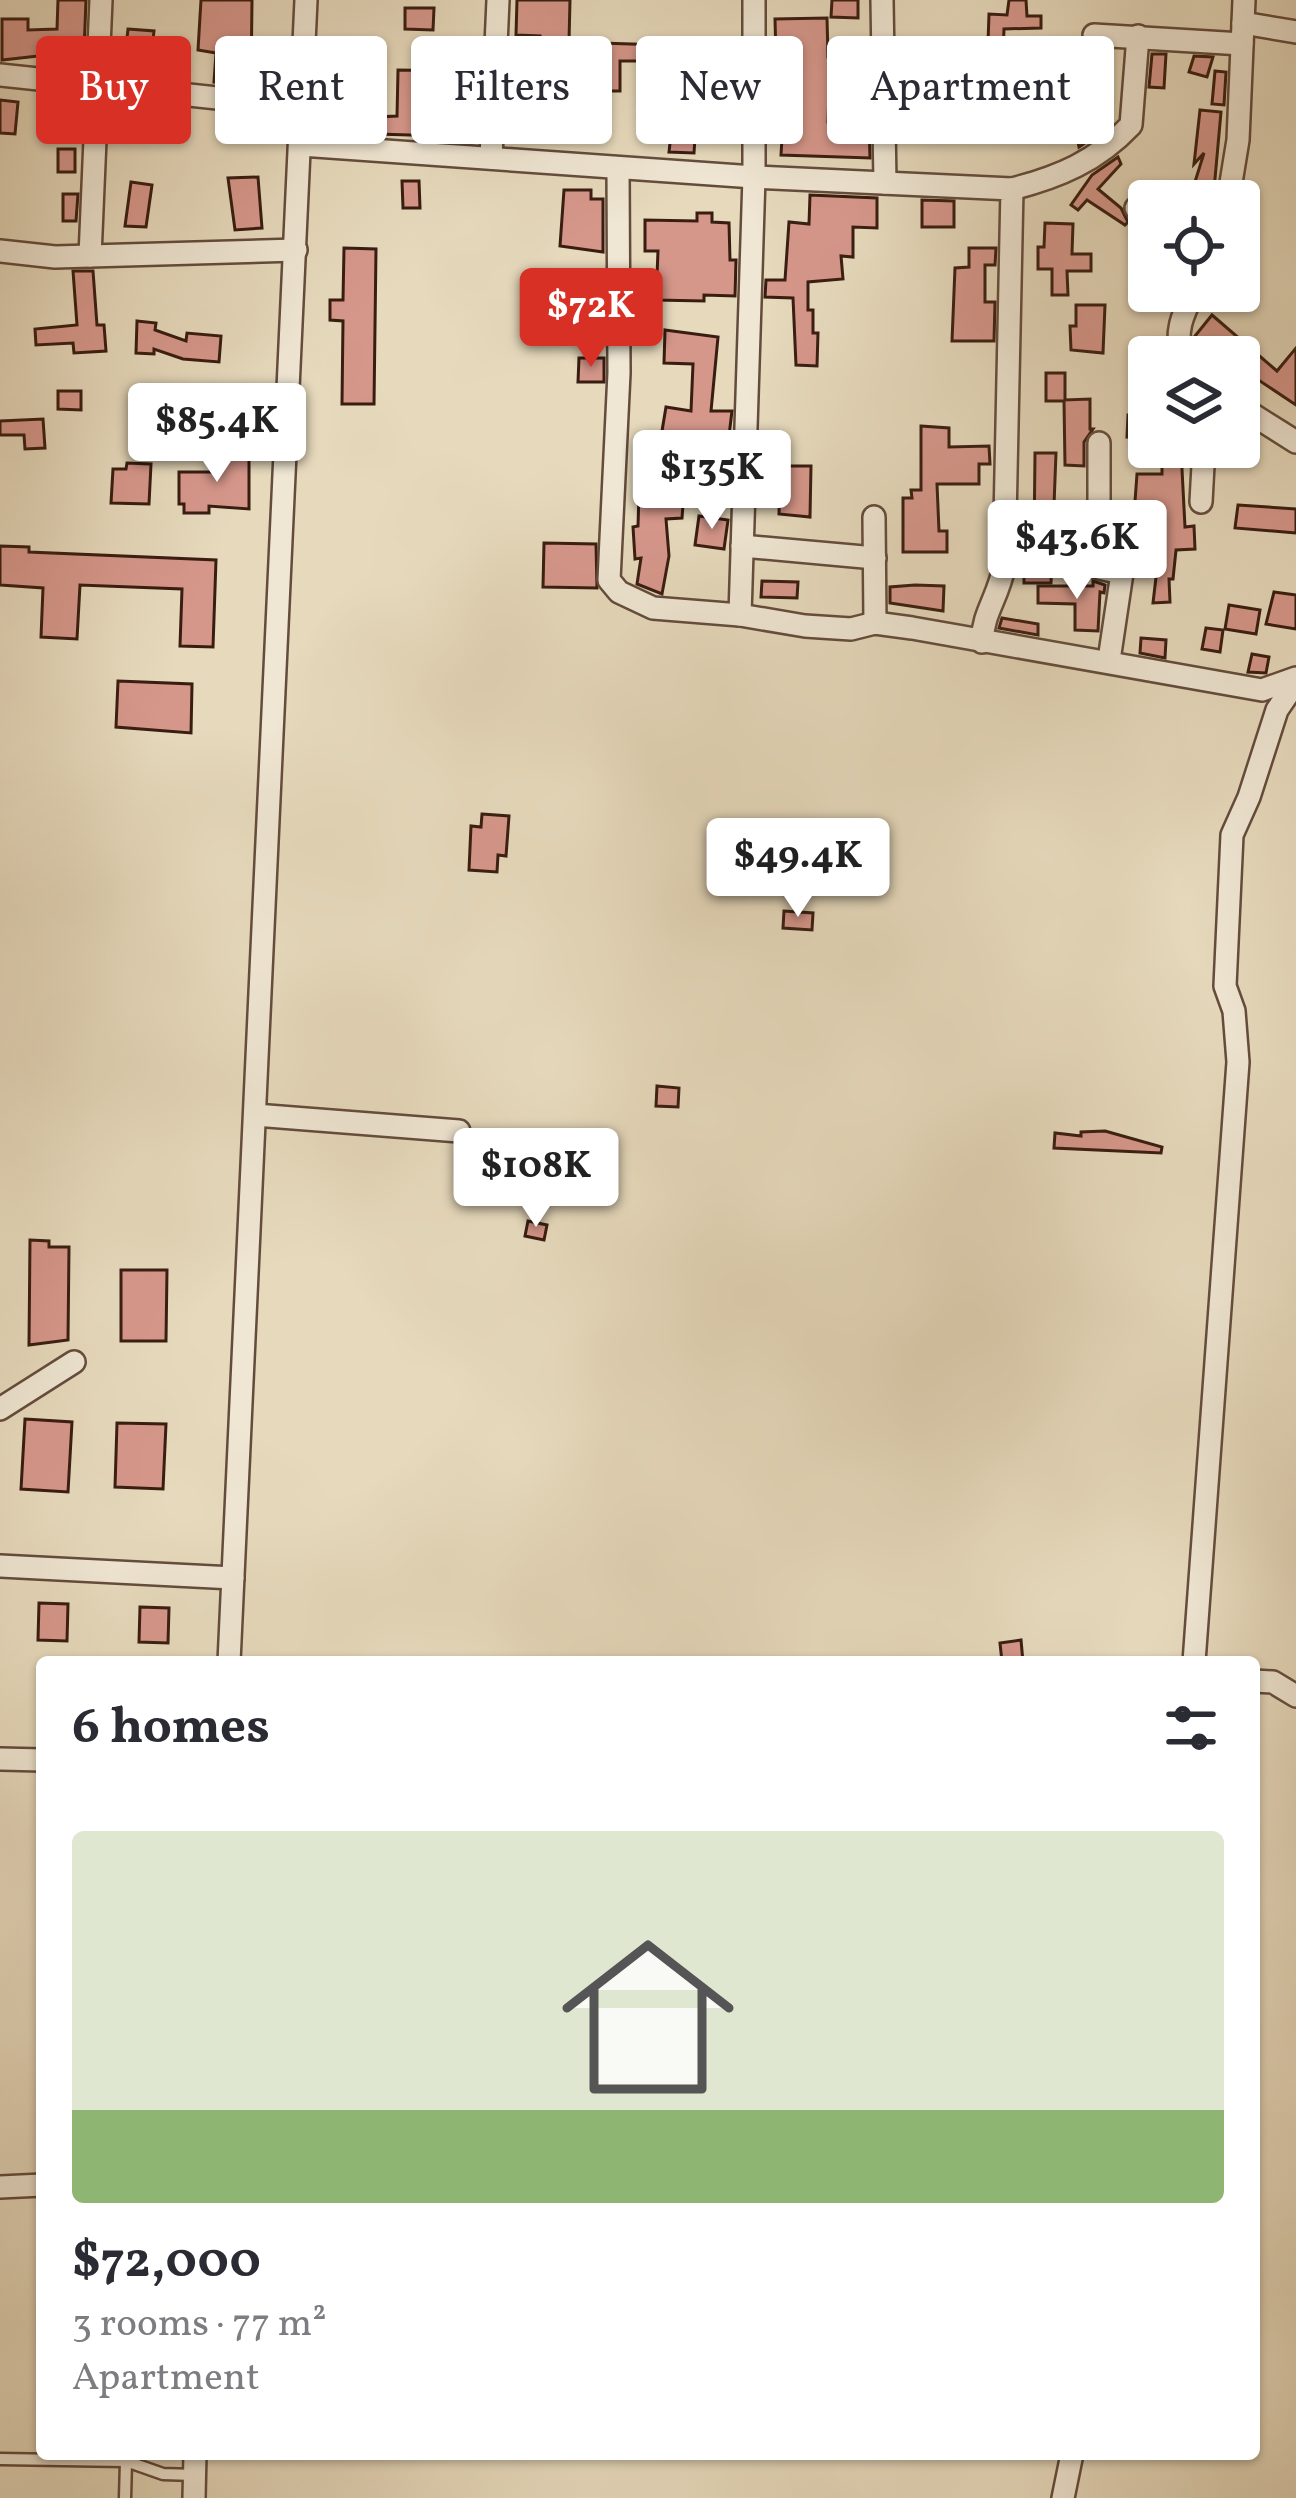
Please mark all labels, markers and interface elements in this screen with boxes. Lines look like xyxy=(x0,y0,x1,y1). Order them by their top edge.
chip: Buy xyxy=(36,36,191,144)
chip: Rent xyxy=(215,36,387,144)
chip: Filters xyxy=(411,36,612,144)
chip: New xyxy=(636,36,803,144)
chip: Apartment xyxy=(827,36,1114,144)
map controls xyxy=(1128,180,1260,468)
button: locate xyxy=(1128,180,1260,312)
pin: $72K xyxy=(520,268,662,370)
text: $72K xyxy=(547,280,635,334)
button: layers xyxy=(1128,336,1260,468)
pin: $85.4K xyxy=(119,383,315,485)
text: $85.4K xyxy=(155,395,279,449)
pin: $135K xyxy=(628,430,796,532)
text: $135K xyxy=(660,442,764,496)
pin: $43.6K xyxy=(979,500,1175,602)
text: $43.6K xyxy=(1015,512,1139,566)
pin: $49.4K xyxy=(700,818,896,920)
text: $49.4K xyxy=(734,830,862,884)
pin: $108K xyxy=(452,1128,620,1230)
text: $108K xyxy=(481,1140,591,1194)
text: 6 homes xyxy=(72,1693,270,1764)
icon: filters xyxy=(1158,1695,1224,1761)
icon: home xyxy=(540,1909,756,2125)
text: $72,000 xyxy=(72,2227,261,2298)
text: 3 rooms · 77 m² xyxy=(72,2298,327,2352)
text: Apartment xyxy=(72,2352,260,2406)

